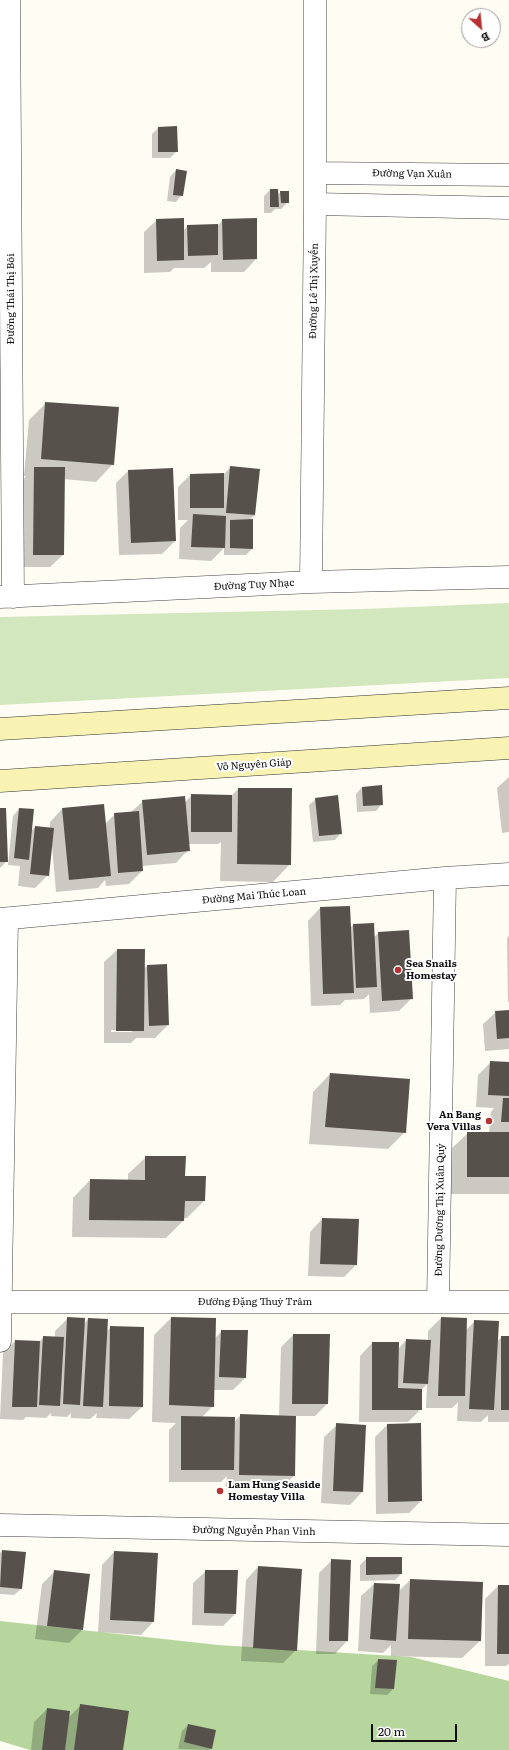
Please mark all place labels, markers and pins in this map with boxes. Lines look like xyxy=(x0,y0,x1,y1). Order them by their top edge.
place label: Sea Snails Homestay xyxy=(406,958,457,982)
marker: Sea Snails Homestay xyxy=(393,965,403,975)
place label: An Bang Vera Villas xyxy=(427,1109,481,1132)
marker: An Bang Vera Villas xyxy=(484,1116,494,1126)
place label: Lam Hung Seaside Homestay Villa xyxy=(228,1479,320,1502)
marker: Lam Hung Seaside Homestay Villa xyxy=(215,1486,225,1496)

